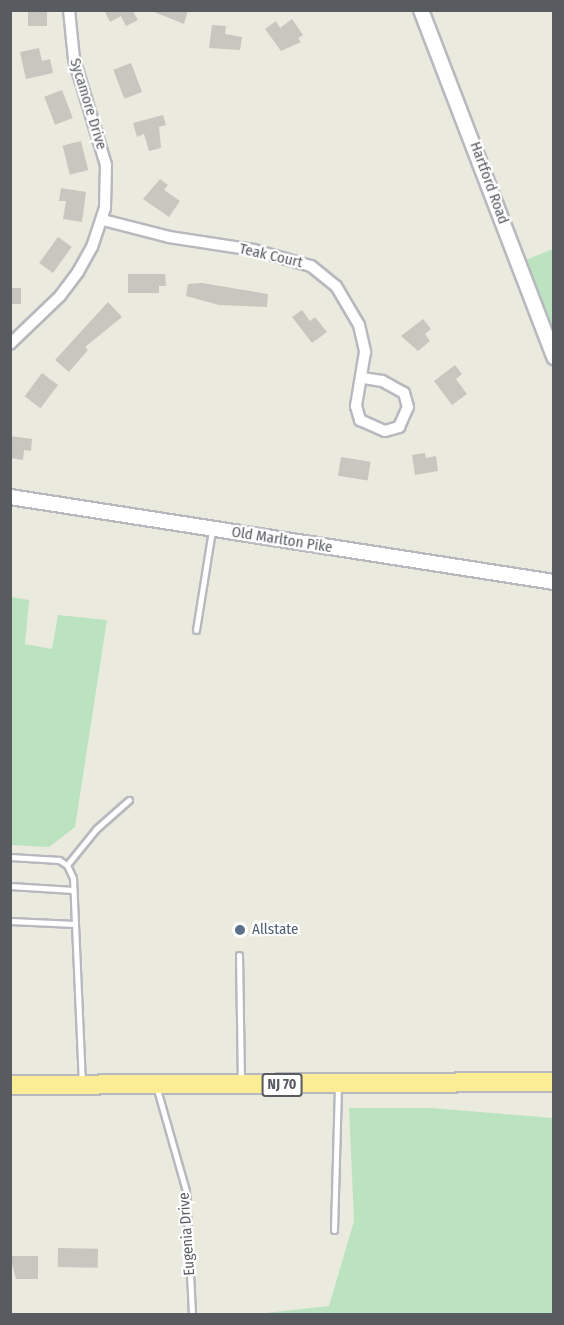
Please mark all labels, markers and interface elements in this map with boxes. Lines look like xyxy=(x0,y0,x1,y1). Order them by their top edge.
street label: Sycamore Drive xyxy=(66,56,110,152)
street label: Hartford Road xyxy=(466,139,512,227)
street label: Teak Court xyxy=(238,240,304,272)
street label: Old Marlton Pike xyxy=(230,523,334,557)
place label: Allstate xyxy=(252,921,298,939)
marker: Allstate xyxy=(233,923,247,937)
road number: NJ 70 xyxy=(261,1074,303,1096)
street label: Eugenia Drive xyxy=(175,1192,199,1276)

